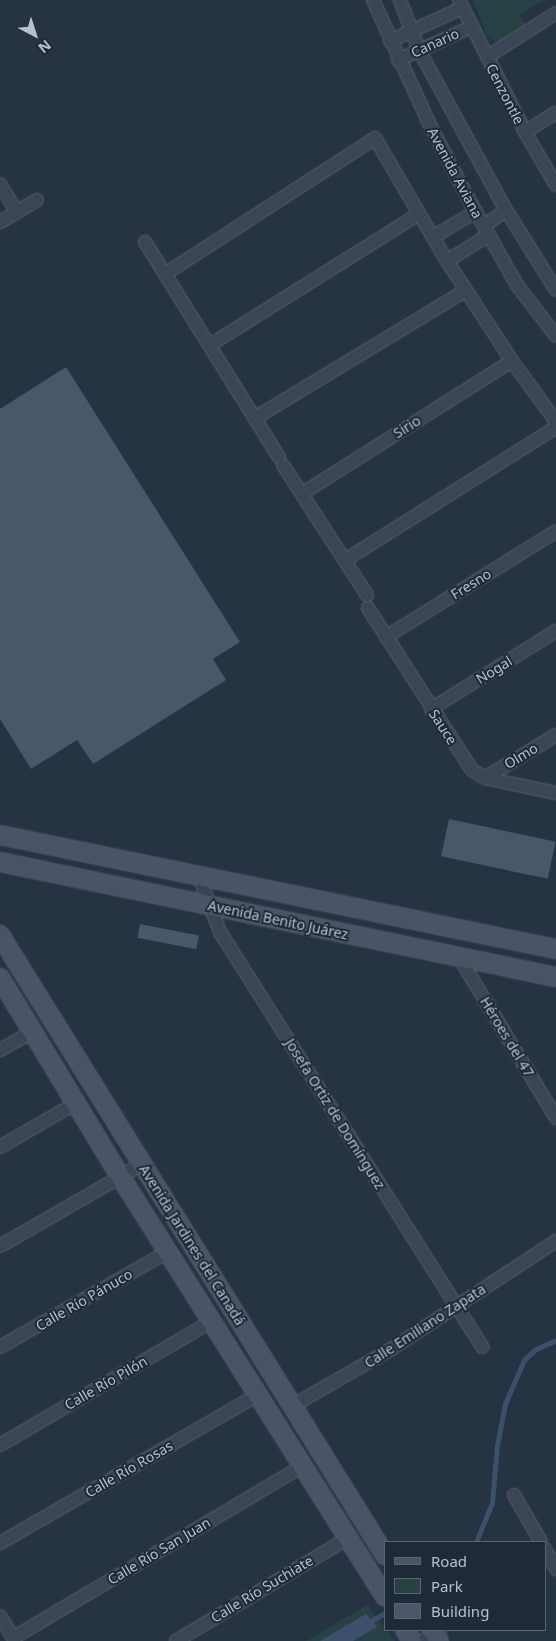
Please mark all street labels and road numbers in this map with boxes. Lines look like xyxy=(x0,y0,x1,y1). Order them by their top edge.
street label: Canario xyxy=(408,25,462,61)
street label: Cenzontle xyxy=(483,61,527,127)
street label: Avenida Aviana xyxy=(424,125,486,221)
street label: Sirio xyxy=(390,412,424,442)
street label: Fresno xyxy=(448,565,494,603)
street label: Nogal xyxy=(473,652,515,688)
street label: Sauce xyxy=(425,706,461,748)
street label: Olmo xyxy=(501,740,541,772)
street label: Avenida Benito Juárez xyxy=(206,897,350,943)
street label: Héroes del 47 xyxy=(477,994,537,1080)
street label: Josefa Ortiz de Domínguez xyxy=(282,1036,388,1192)
street label: Avenida Jardines del Canadá xyxy=(136,1162,248,1328)
street label: Calle Río Pánuco xyxy=(33,1266,135,1334)
street label: Calle Emiliano Zapata xyxy=(361,1281,489,1371)
street label: Calle Río Pilón xyxy=(62,1353,150,1413)
street label: Calle Río Rosas xyxy=(82,1437,176,1501)
street label: Calle Río San Juan xyxy=(105,1514,213,1588)
street label: Calle Río Suchiate xyxy=(208,1552,316,1626)

